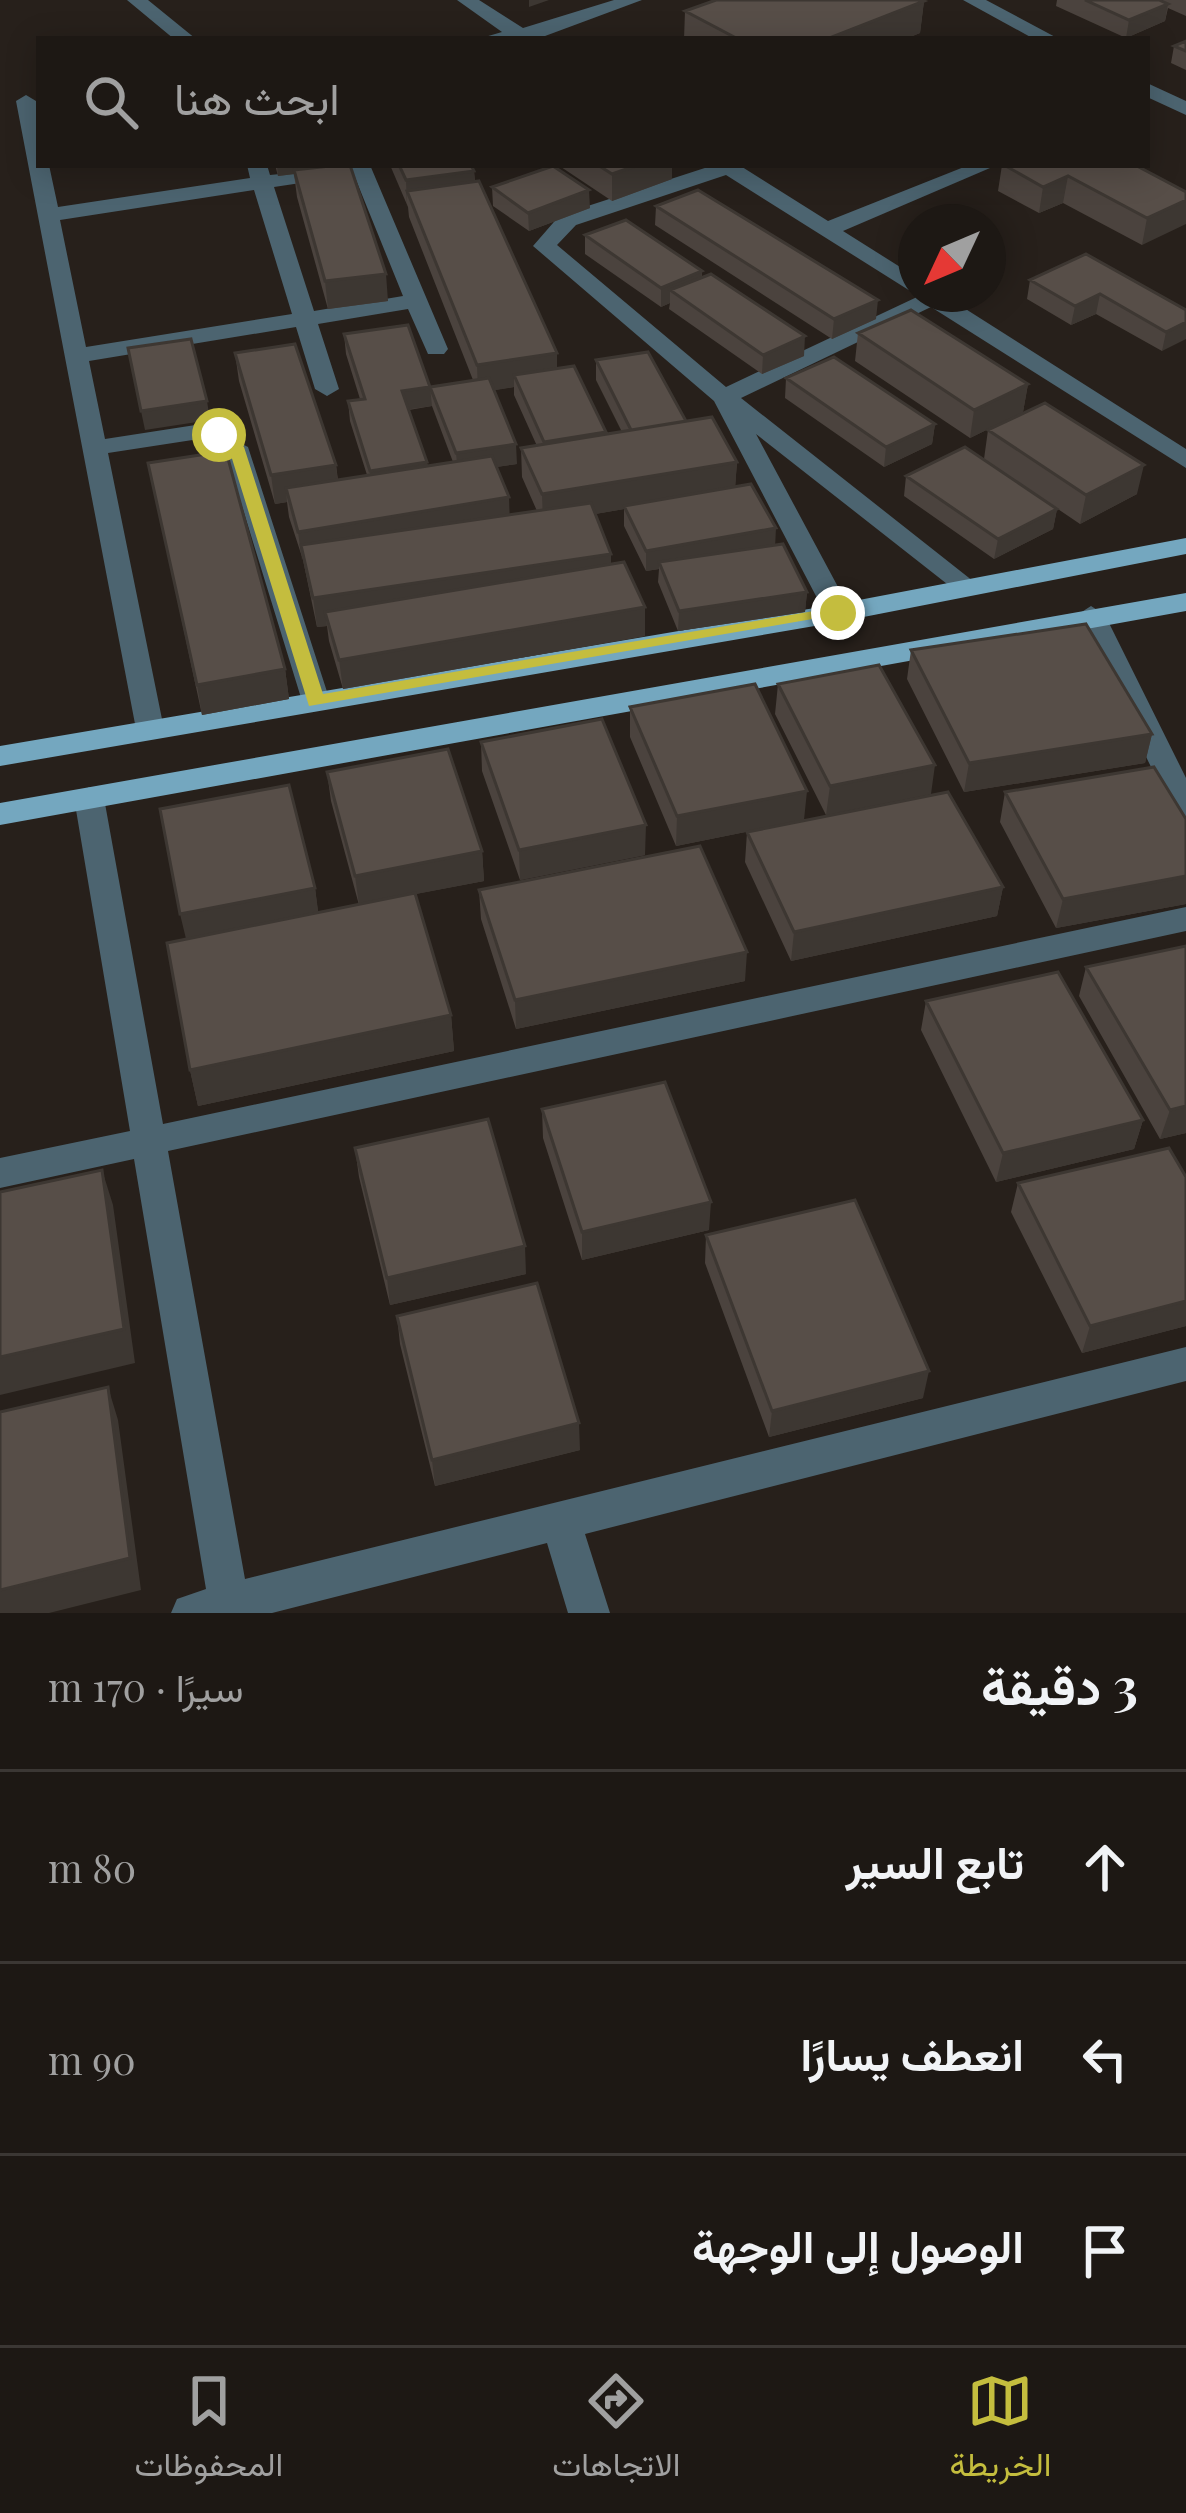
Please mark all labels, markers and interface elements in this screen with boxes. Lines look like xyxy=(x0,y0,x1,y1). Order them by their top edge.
search box xyxy=(36,36,1150,168)
text: ابحث هنا xyxy=(174,66,340,126)
icon: search xyxy=(78,69,144,135)
north arrow xyxy=(898,204,1006,312)
route start xyxy=(192,408,246,462)
route end xyxy=(811,586,865,640)
text: 3 دقيقة xyxy=(981,1650,1138,1718)
text: سيرًا · 170 m xyxy=(48,1660,243,1712)
text: تابع السير xyxy=(846,1830,1024,1890)
icon: ahead xyxy=(1072,1834,1138,1900)
text: 80 m xyxy=(48,1841,136,1893)
text: انعطف يسارًا xyxy=(801,2022,1024,2082)
icon: left xyxy=(1072,2026,1138,2092)
text: 90 m xyxy=(48,2033,136,2085)
text: الوصول إلى الوجهة xyxy=(692,2214,1024,2274)
icon: arrive xyxy=(1072,2218,1138,2284)
tab: المحفوظات xyxy=(135,2368,283,2494)
tab: الاتجاهات xyxy=(552,2368,680,2494)
tab: الخريطة xyxy=(949,2368,1051,2494)

